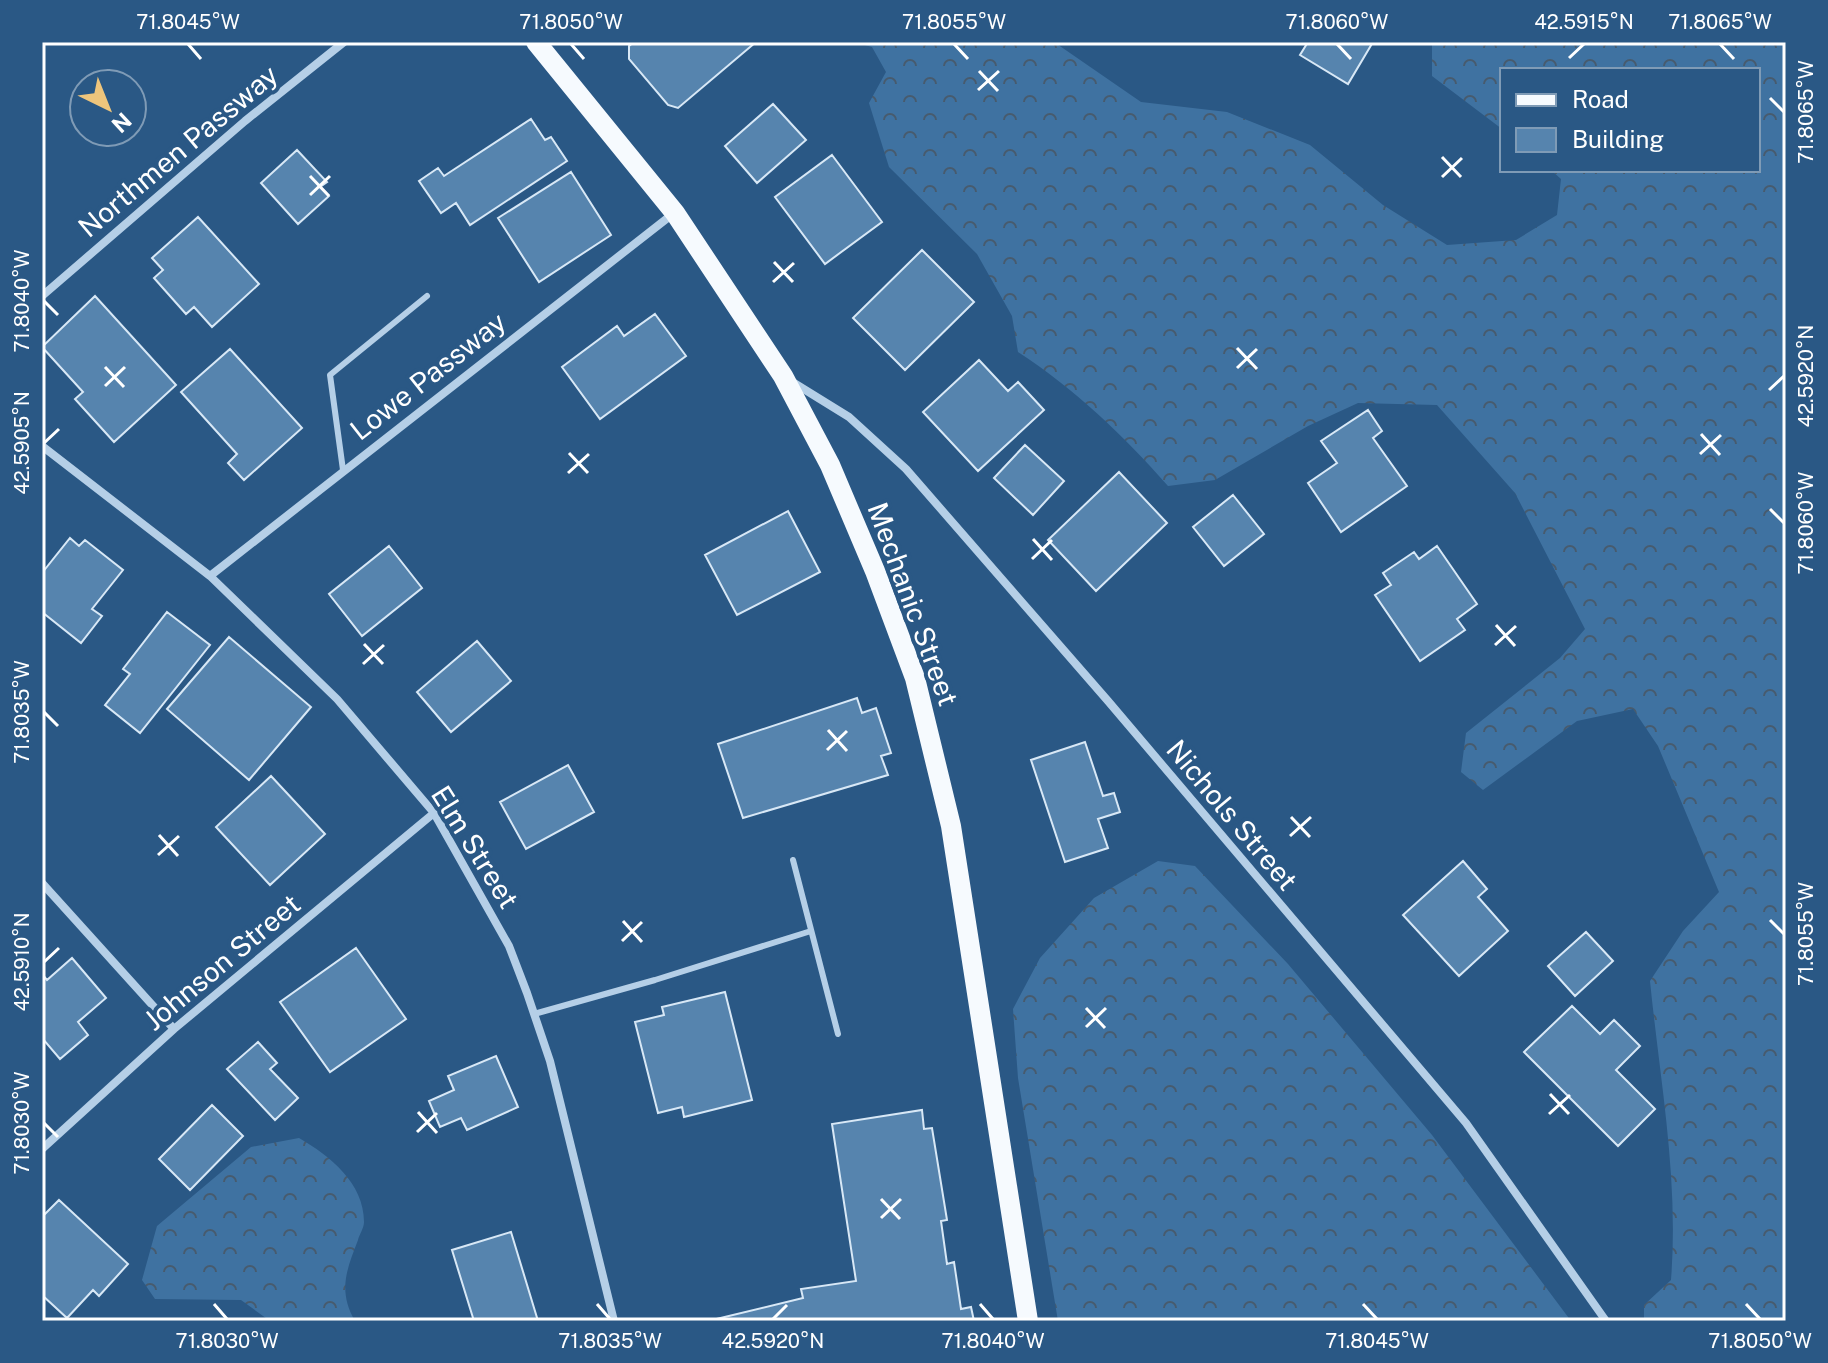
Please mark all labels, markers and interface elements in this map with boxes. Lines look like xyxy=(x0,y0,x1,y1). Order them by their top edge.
text: 71.8045°W xyxy=(136,10,240,34)
text: 71.8050°W xyxy=(519,10,623,34)
text: 71.8055°W xyxy=(902,10,1006,34)
text: 71.8060°W xyxy=(1286,10,1388,34)
text: 42.5915°N xyxy=(1534,10,1634,34)
text: 71.8065°W xyxy=(1668,10,1772,34)
street label: Northmen Passway xyxy=(71,58,285,244)
text: 71.8065°W xyxy=(1794,60,1818,164)
north arrow xyxy=(68,68,148,148)
legend xyxy=(1500,68,1760,172)
text: Road xyxy=(1572,85,1629,113)
text: Building xyxy=(1572,125,1664,153)
text: 71.8040°W xyxy=(10,249,34,353)
street label: Lowe Passway xyxy=(343,305,512,446)
text: 42.5920°N xyxy=(1794,325,1818,427)
text: 42.5905°N xyxy=(10,391,34,495)
text: 71.8060°W xyxy=(1794,472,1818,574)
street label: Mechanic Street xyxy=(861,498,966,710)
text: 71.8035°W xyxy=(10,660,34,764)
street label: Nichols Street xyxy=(1160,733,1305,896)
street label: Elm Street xyxy=(425,779,526,914)
text: 71.8055°W xyxy=(1794,882,1818,986)
street label: Johnson Street xyxy=(137,887,306,1036)
text: 42.5910°N xyxy=(10,912,34,1012)
text: 71.8030°W xyxy=(10,1071,34,1175)
text: 71.8030°W xyxy=(175,1329,279,1353)
text: 71.8035°W xyxy=(558,1329,662,1353)
text: 42.5920°N xyxy=(722,1329,824,1353)
text: 71.8040°W xyxy=(941,1329,1045,1353)
text: 71.8045°W xyxy=(1325,1329,1429,1353)
text: 71.8050°W xyxy=(1708,1329,1812,1353)

